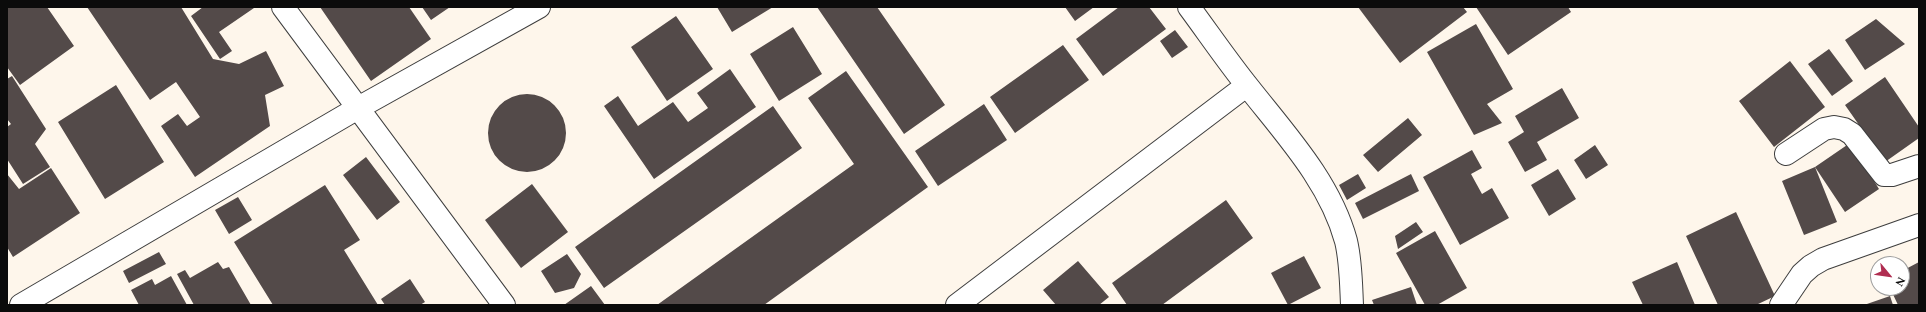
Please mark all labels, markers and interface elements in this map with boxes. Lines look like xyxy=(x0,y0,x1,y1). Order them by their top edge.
north arrow xyxy=(1870,256,1910,296)
text: N xyxy=(1890,274,1910,290)

